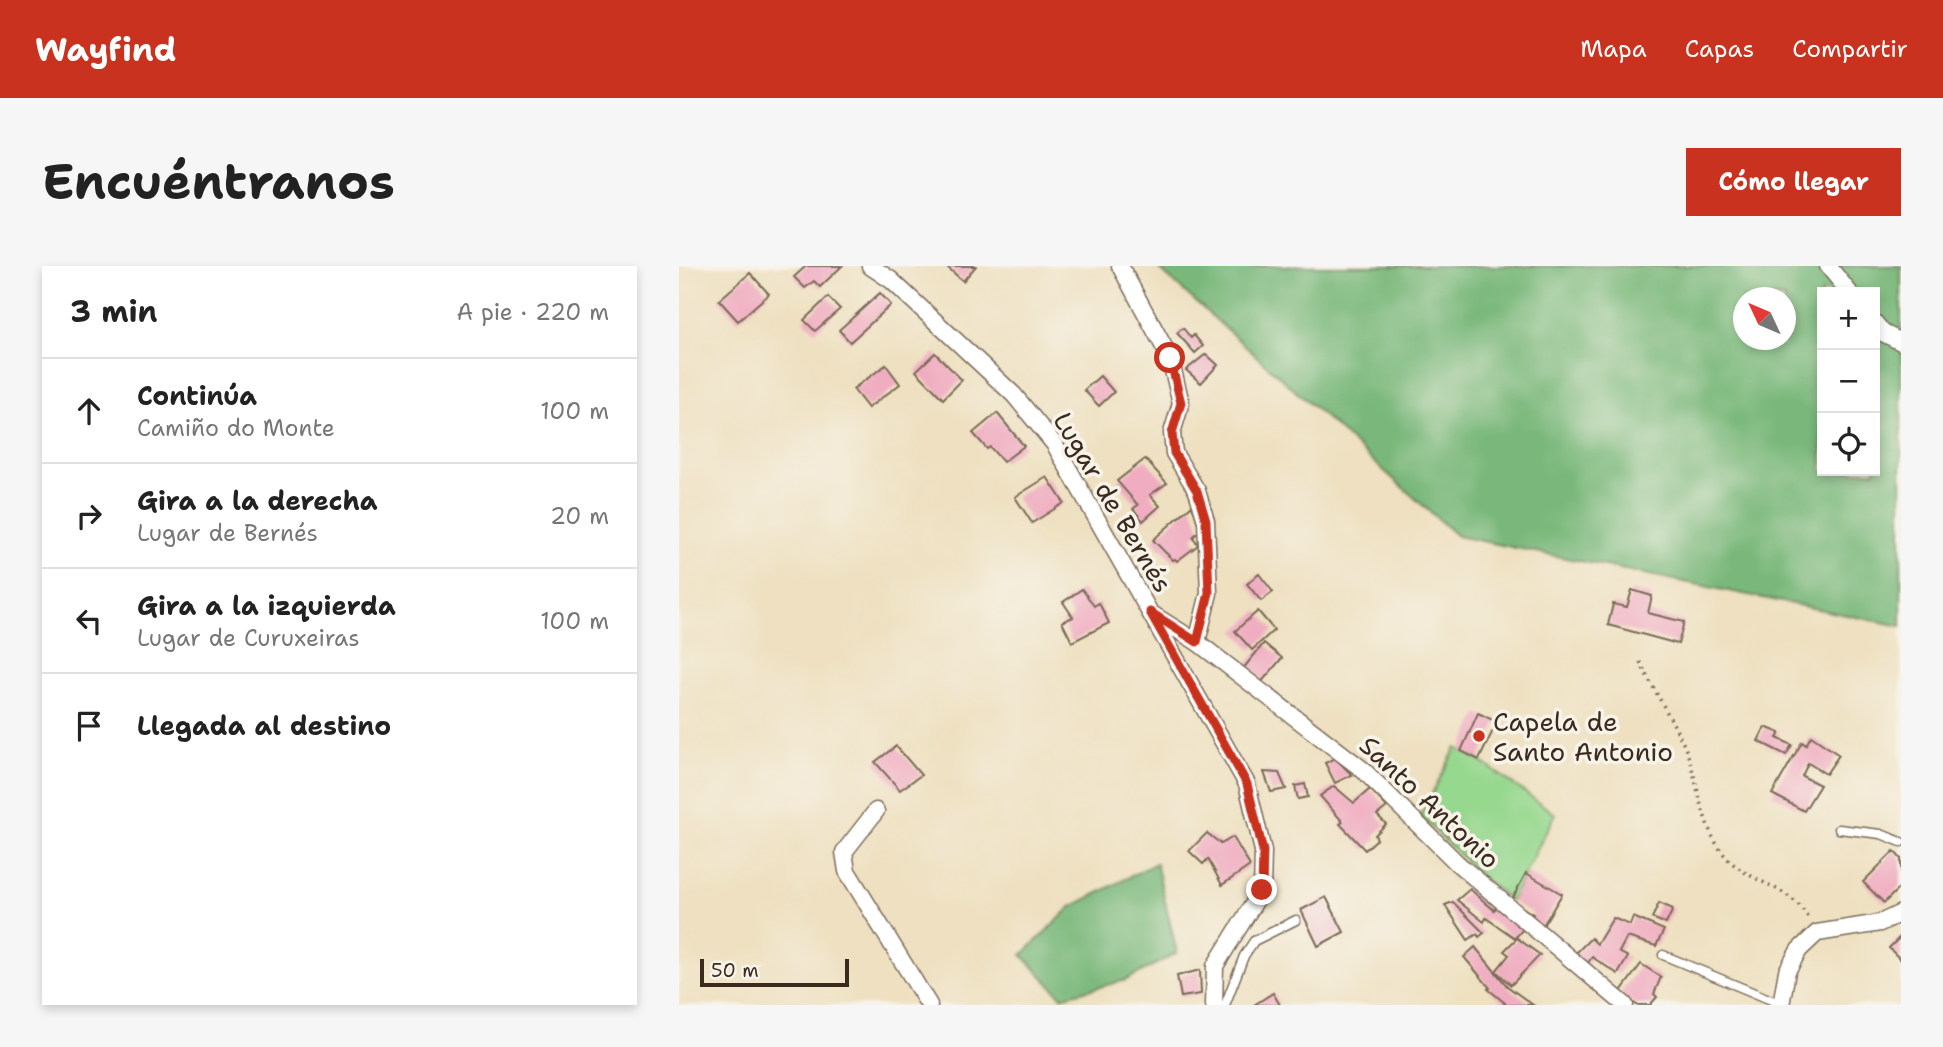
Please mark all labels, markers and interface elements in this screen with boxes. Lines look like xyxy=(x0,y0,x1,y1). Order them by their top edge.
text: Wayfind xyxy=(35,27,176,72)
text: Mapa xyxy=(1580,33,1647,65)
text: Capas xyxy=(1685,33,1754,65)
text: Compartir xyxy=(1792,33,1908,65)
button: Cómo llegar xyxy=(1686,148,1901,216)
text: Encuéntranos xyxy=(42,149,395,215)
north arrow xyxy=(1733,287,1796,350)
map controls xyxy=(1817,287,1880,476)
button: + xyxy=(1817,287,1880,350)
text: 3 min xyxy=(70,291,157,332)
text: A pie · 220 m xyxy=(456,297,609,327)
route start xyxy=(1154,342,1185,373)
button: − xyxy=(1817,350,1880,413)
text: Continúa xyxy=(137,378,257,413)
icon: ahead xyxy=(70,392,108,430)
text: 100 m xyxy=(540,396,609,426)
street label: Lugar de Bernés xyxy=(1045,405,1181,599)
text: Camiño do Monte xyxy=(137,413,335,443)
button: locate xyxy=(1817,413,1880,476)
text: Gira a la derecha xyxy=(137,483,378,518)
icon: right xyxy=(70,497,108,535)
text: 20 m xyxy=(550,501,609,531)
text: Lugar de Bernés xyxy=(137,518,318,548)
text: Gira a la izquierda xyxy=(137,588,396,623)
icon: left xyxy=(70,602,108,640)
text: 100 m xyxy=(540,606,609,636)
text: Lugar de Curuxeiras xyxy=(137,623,360,653)
place label: Capela de Santo Antonio xyxy=(1493,704,1673,769)
icon: arrive xyxy=(70,707,108,745)
text: Llegada al destino xyxy=(137,708,391,743)
street label: Santo Antonio xyxy=(1352,728,1508,876)
marker: Capela de Santo Antonio xyxy=(1471,728,1487,744)
route end xyxy=(1246,874,1277,905)
scale bar xyxy=(700,956,849,988)
text: 50 m xyxy=(711,958,759,983)

